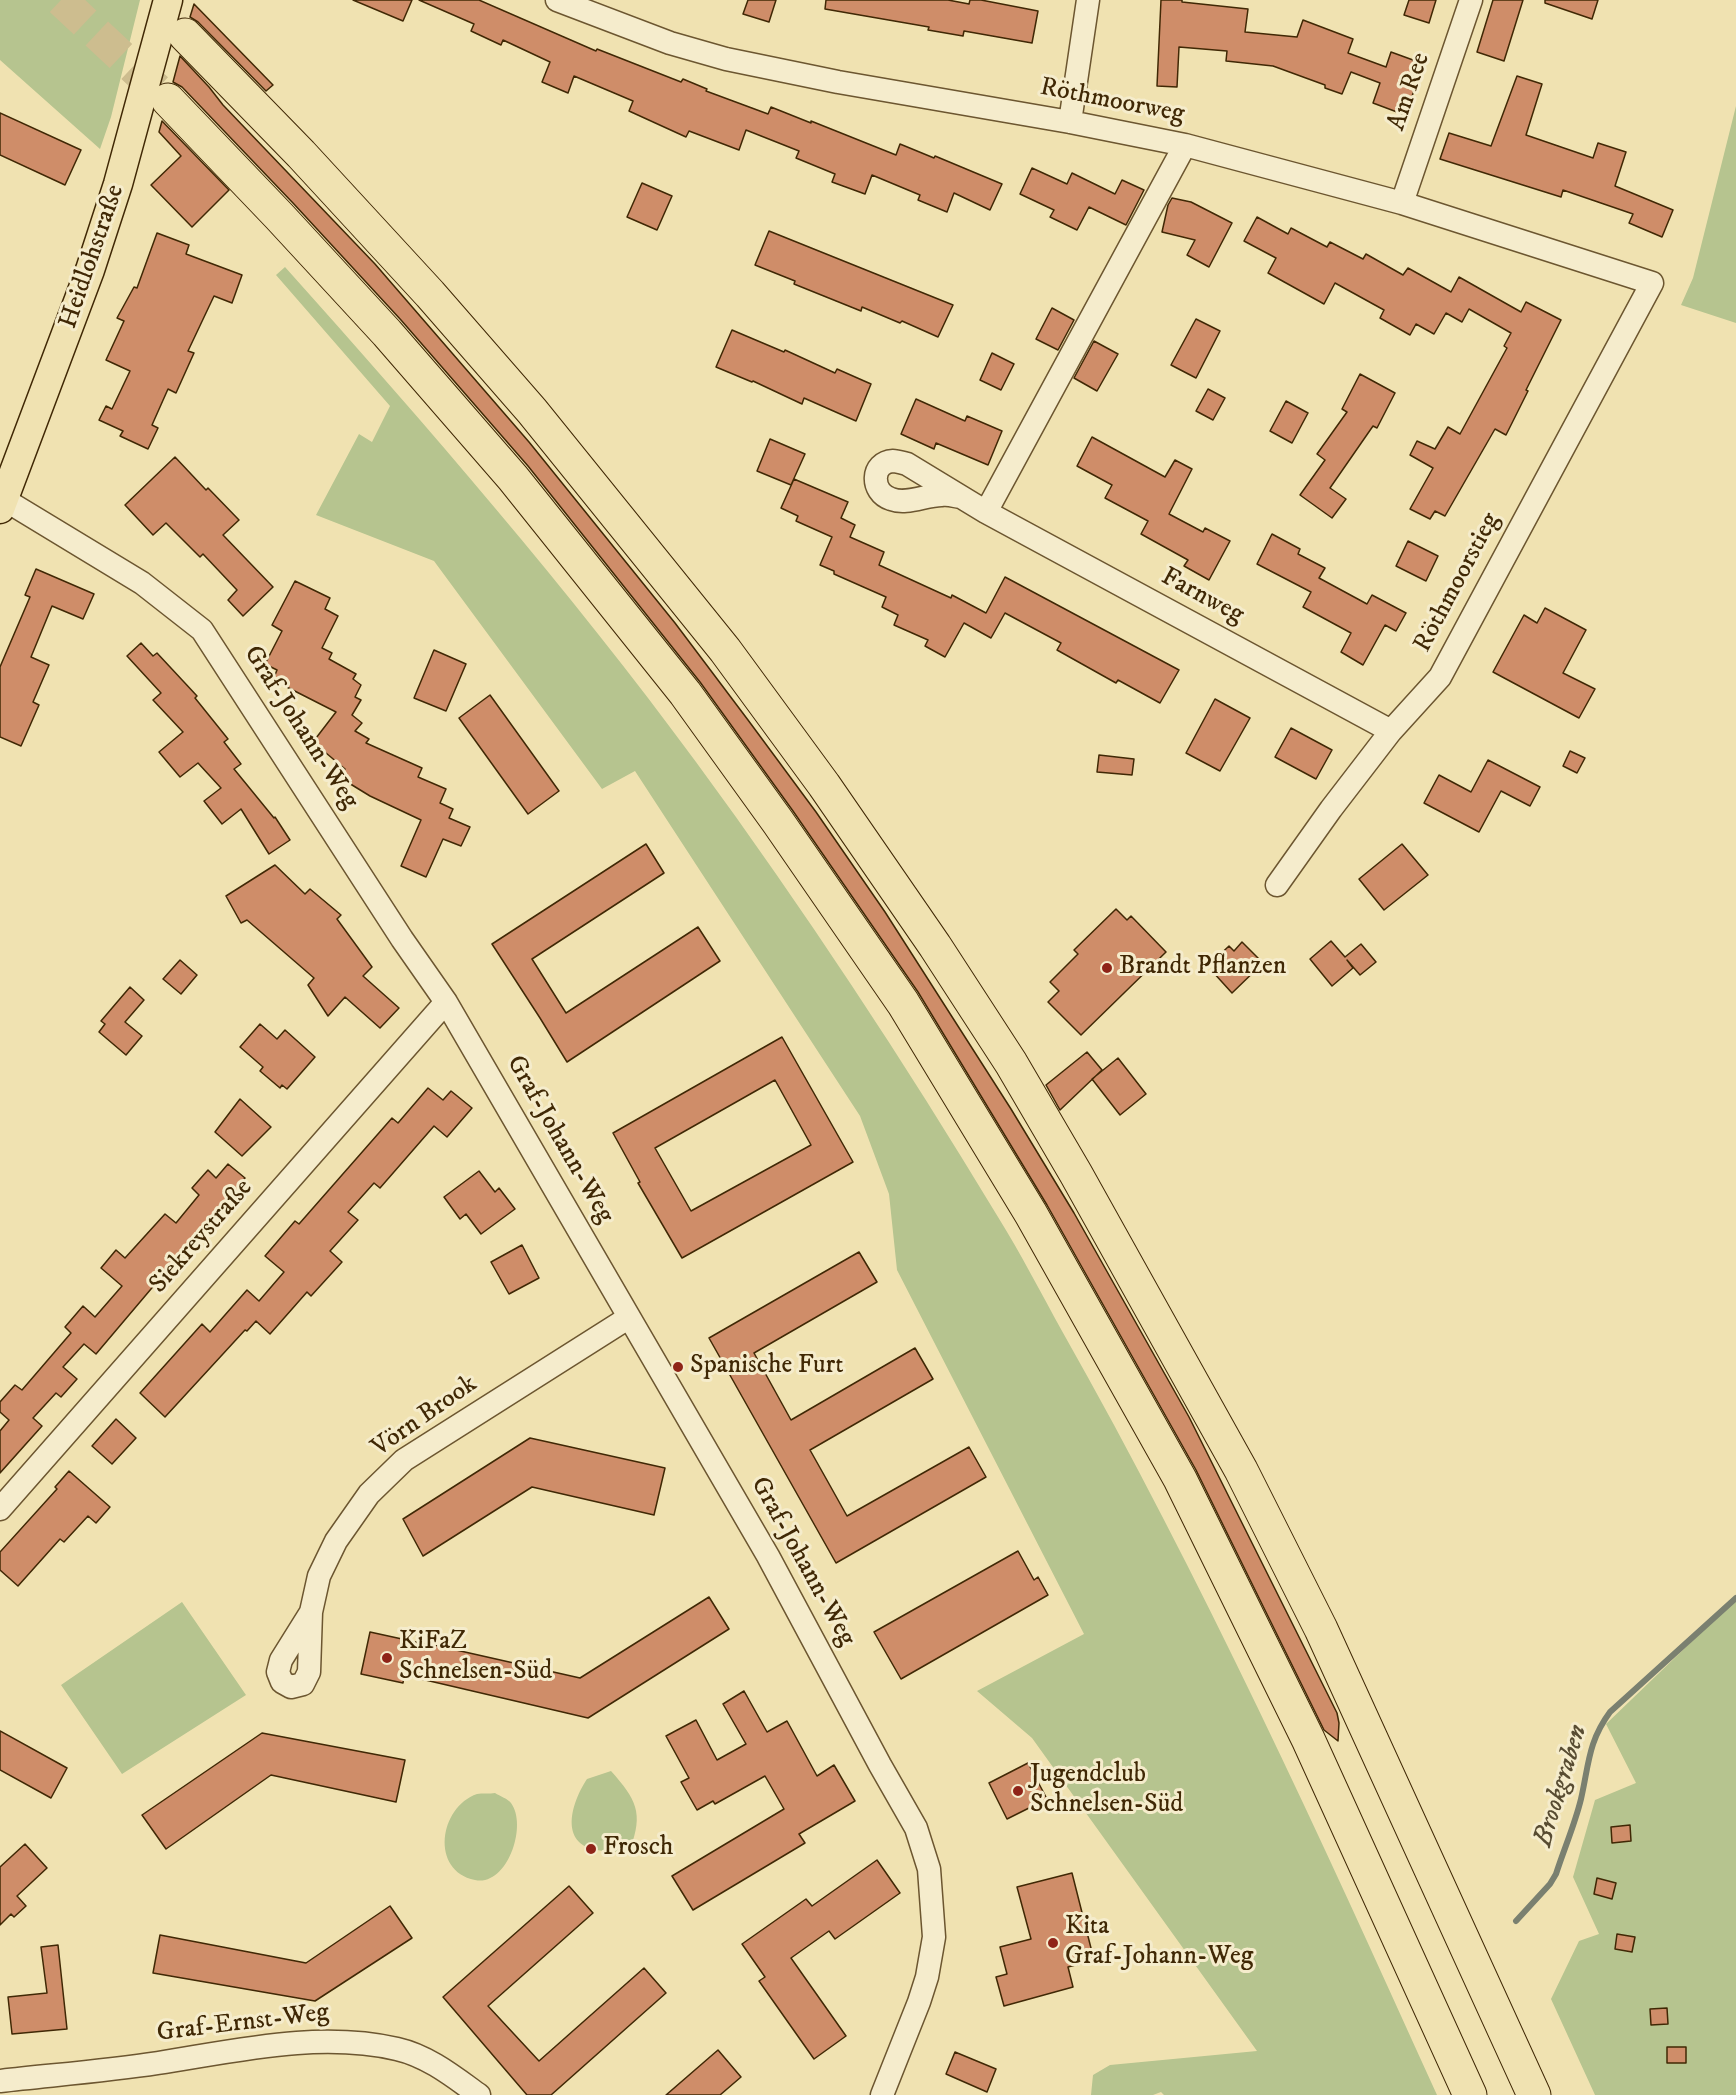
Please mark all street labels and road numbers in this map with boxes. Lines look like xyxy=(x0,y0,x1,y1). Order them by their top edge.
street label: Am Ree xyxy=(1382,49,1438,135)
street label: Röthmoorweg xyxy=(1037,73,1187,131)
street label: Heidlohstraße xyxy=(54,181,132,333)
street label: Röthmoorstieg xyxy=(1408,508,1508,658)
street label: Farnweg xyxy=(1155,562,1249,632)
street label: Graf-Johann-Weg xyxy=(236,640,364,816)
street label: Graf-Johann-Weg xyxy=(498,1051,620,1229)
street label: Siekreystraße xyxy=(144,1174,260,1300)
street label: Vörn Brook xyxy=(366,1369,484,1465)
street label: Graf-Johann-Weg xyxy=(743,1472,861,1652)
street label: Graf-Ernst-Weg xyxy=(155,1998,331,2050)

